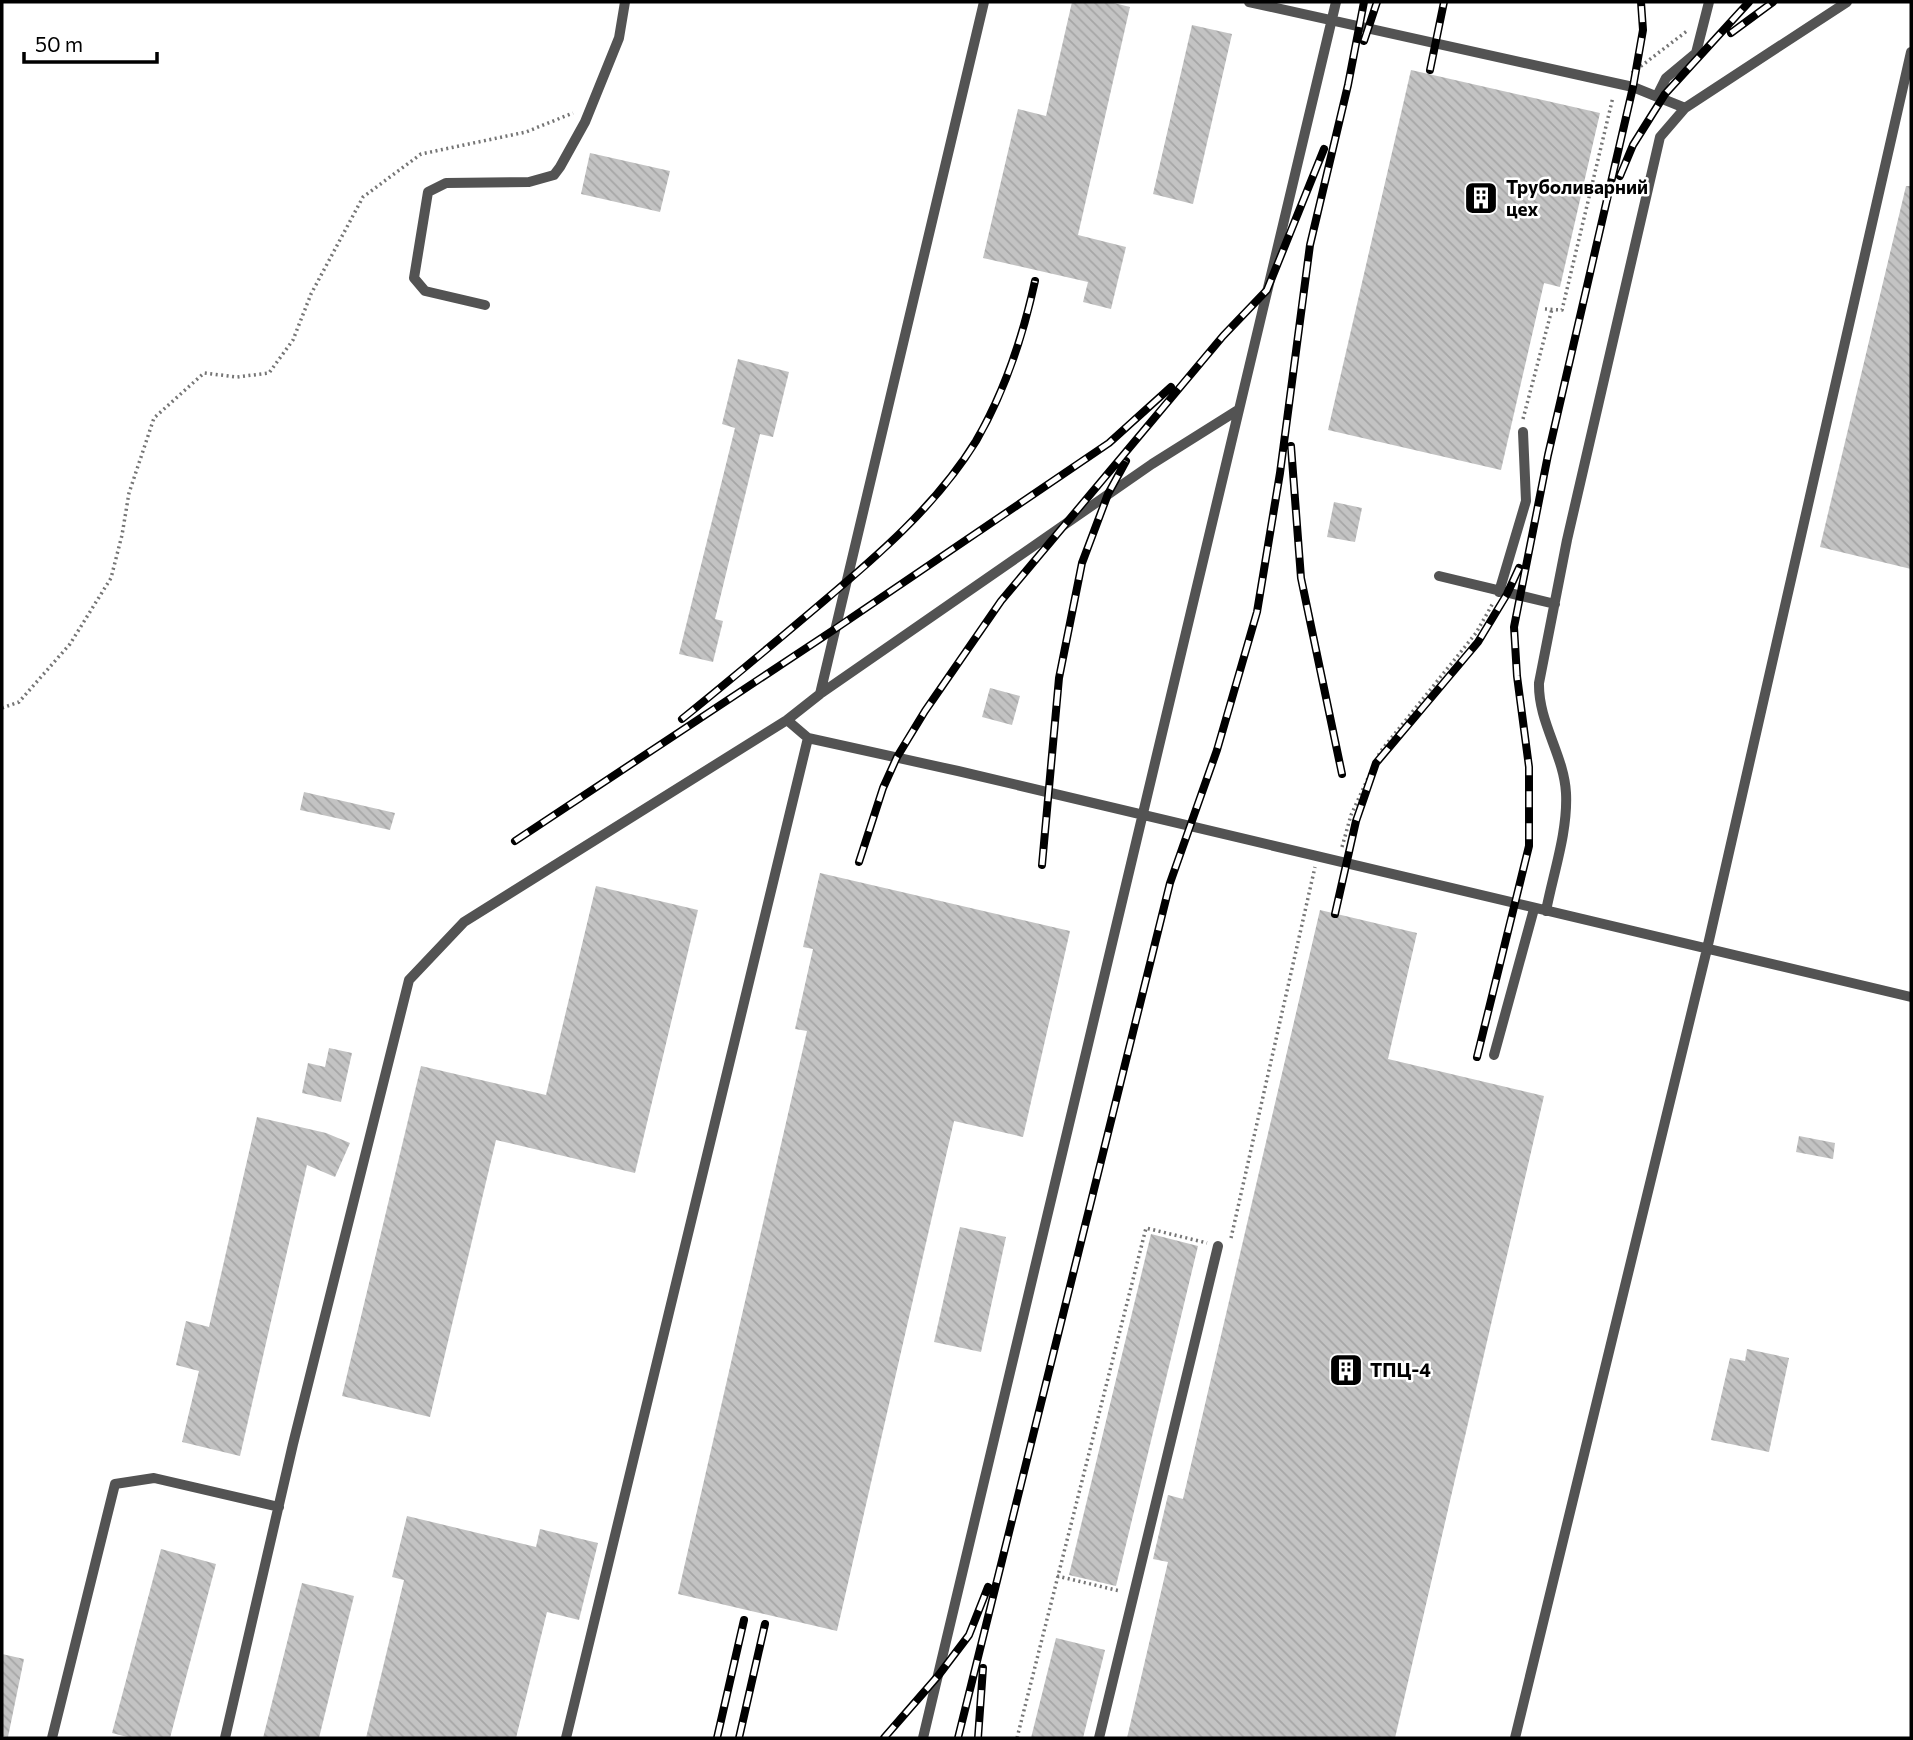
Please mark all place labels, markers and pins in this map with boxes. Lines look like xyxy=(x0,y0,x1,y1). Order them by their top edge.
place label: Труболиварний цех xyxy=(1506,175,1648,220)
building icon: Труболиварний цех xyxy=(1462,179,1500,217)
building icon: ТПЦ-4 xyxy=(1327,1351,1365,1389)
place label: ТПЦ-4 xyxy=(1370,1358,1431,1381)

